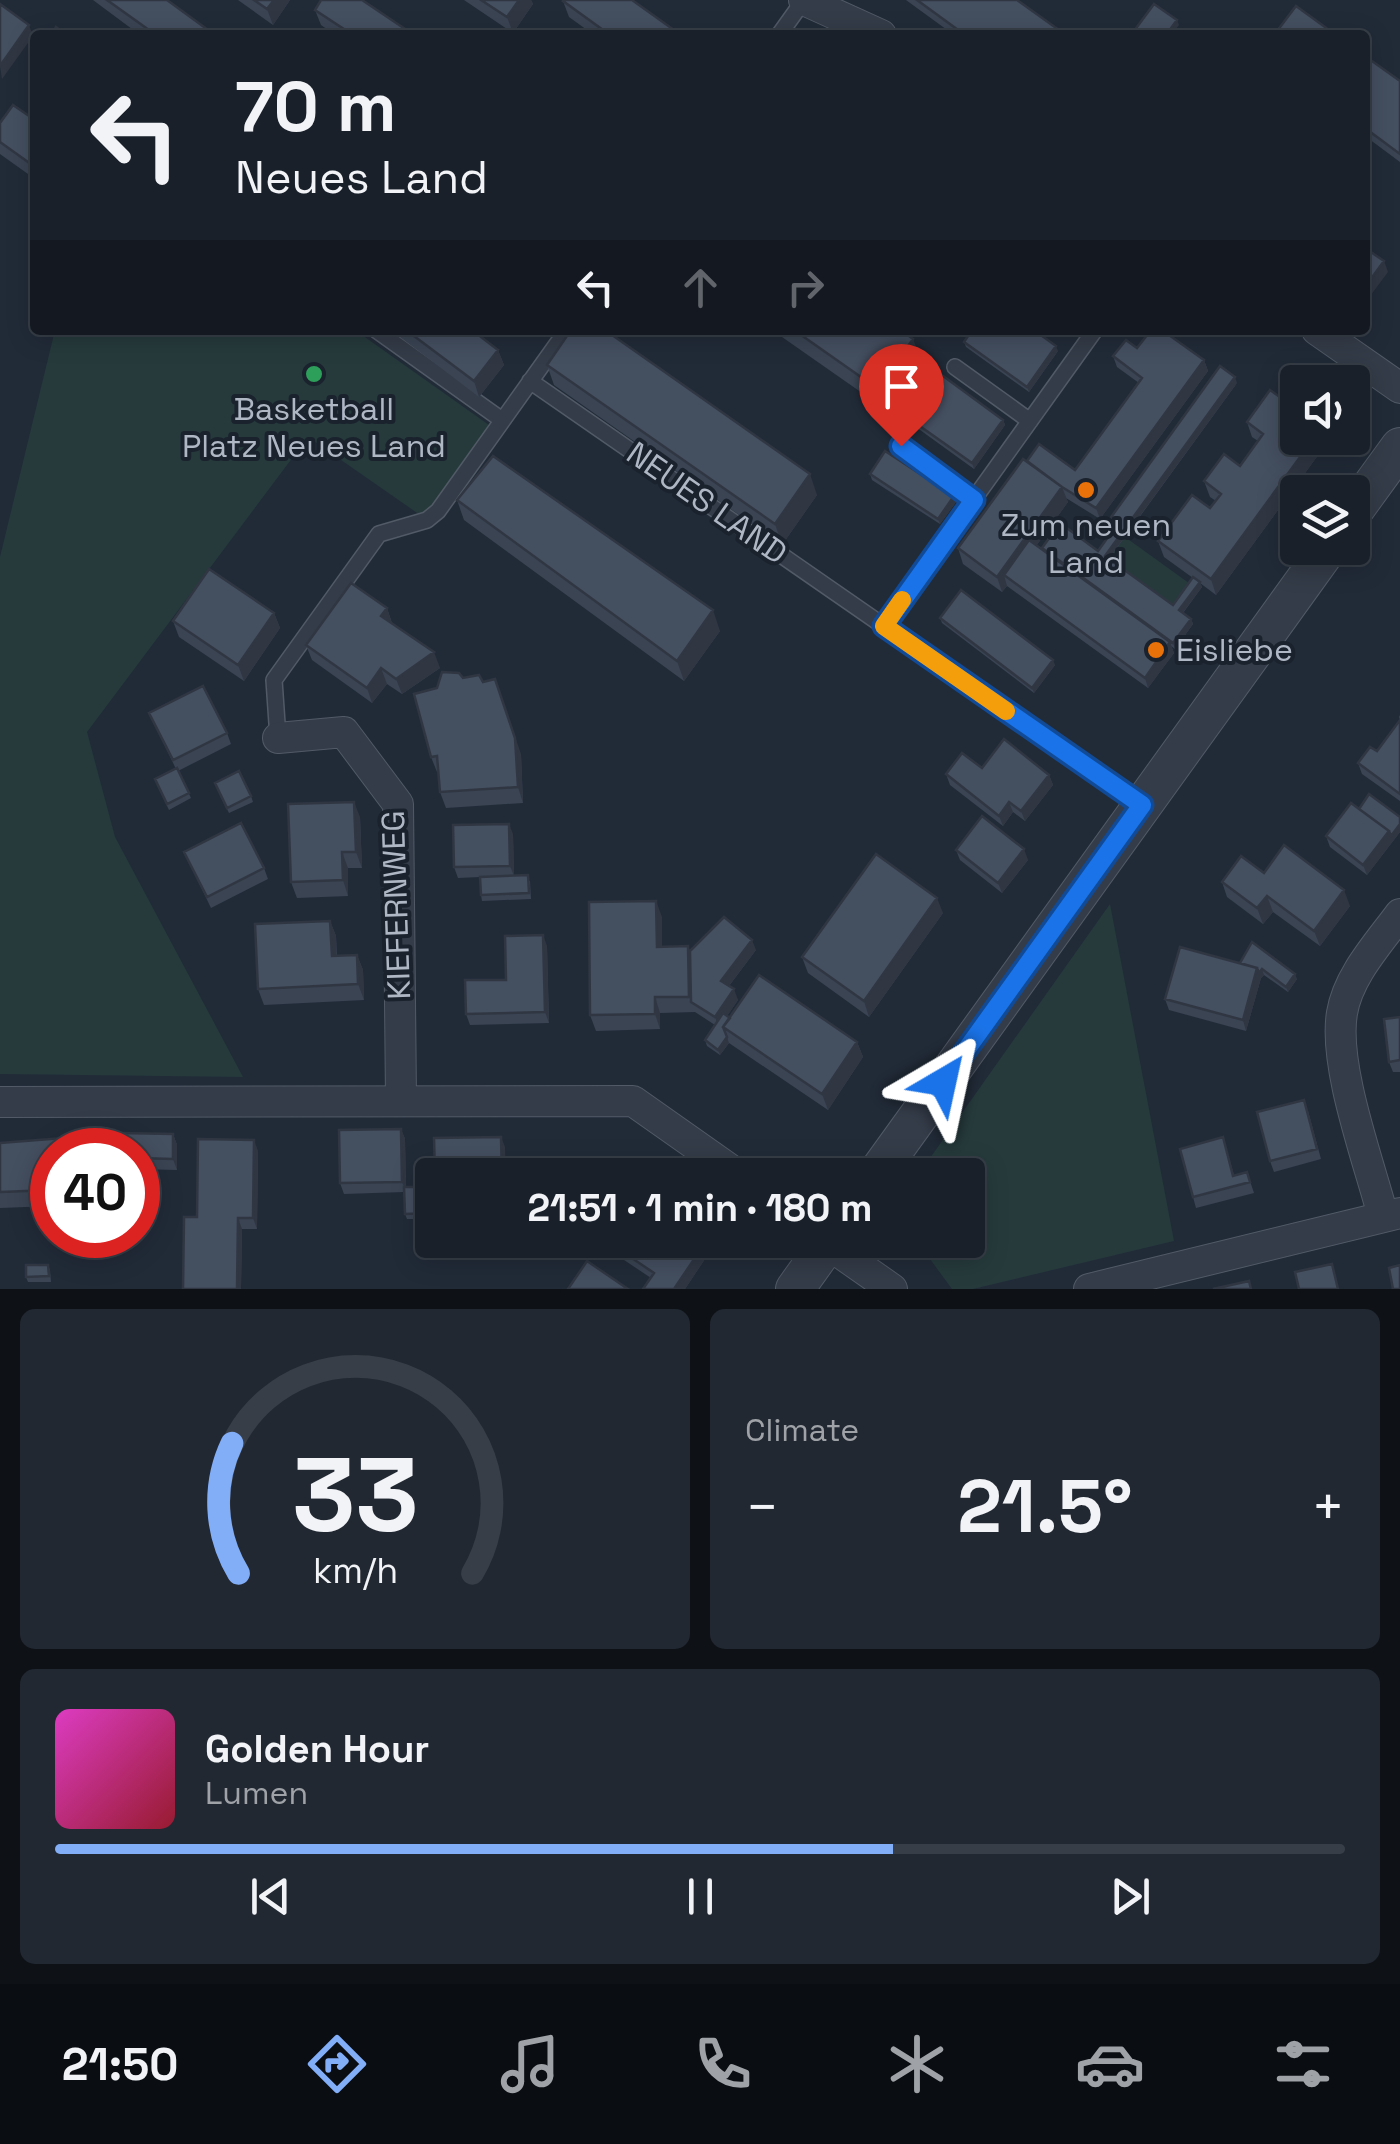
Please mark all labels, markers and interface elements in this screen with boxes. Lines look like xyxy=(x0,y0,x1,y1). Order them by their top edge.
text: 70 m xyxy=(235,62,396,151)
icon: left xyxy=(70,70,200,200)
text: Neues Land xyxy=(235,149,488,206)
icon: left xyxy=(568,260,623,315)
icon: ahead xyxy=(673,260,728,315)
icon: right xyxy=(778,260,833,315)
pin xyxy=(859,344,944,447)
icon: arrive xyxy=(874,359,929,414)
marker: Basketball Platz Neues Land xyxy=(303,363,325,385)
map controls xyxy=(1280,365,1370,565)
button: sound xyxy=(1280,365,1370,455)
place label: Basketball Platz Neues Land xyxy=(182,389,446,466)
street label: NEUES LAND xyxy=(619,433,795,573)
button: layers xyxy=(1280,475,1370,565)
marker: Zum neuen Land xyxy=(1075,479,1097,501)
place label: Zum neuen Land xyxy=(1001,505,1171,582)
place label: Eisliebe xyxy=(1176,630,1293,670)
marker: Eisliebe xyxy=(1145,639,1167,661)
street label: KIEFERNWEG xyxy=(373,810,419,1000)
position arrow xyxy=(891,1030,995,1134)
speed limit sign: 40 xyxy=(30,1128,160,1258)
text: 21:51 · 1 min · 180 m xyxy=(527,1184,873,1232)
text: Climate xyxy=(745,1410,859,1450)
text: 33 xyxy=(292,1429,418,1561)
text: 21.5° xyxy=(957,1458,1133,1554)
text: − xyxy=(745,1472,779,1542)
text: + xyxy=(1311,1472,1345,1542)
text: km/h xyxy=(312,1548,398,1593)
text: Golden Hour xyxy=(205,1725,429,1773)
text: Lumen xyxy=(205,1773,308,1813)
icon: previous xyxy=(243,1869,298,1924)
icon: pause xyxy=(673,1869,728,1924)
icon: next xyxy=(1103,1869,1158,1924)
icon: directions xyxy=(302,2029,372,2099)
icon: music xyxy=(495,2029,565,2099)
icon: phone xyxy=(688,2029,758,2099)
icon: climate xyxy=(882,2029,952,2099)
icon: car xyxy=(1075,2029,1145,2099)
icon: filters xyxy=(1268,2029,1338,2099)
text: 21:50 xyxy=(62,2036,178,2093)

